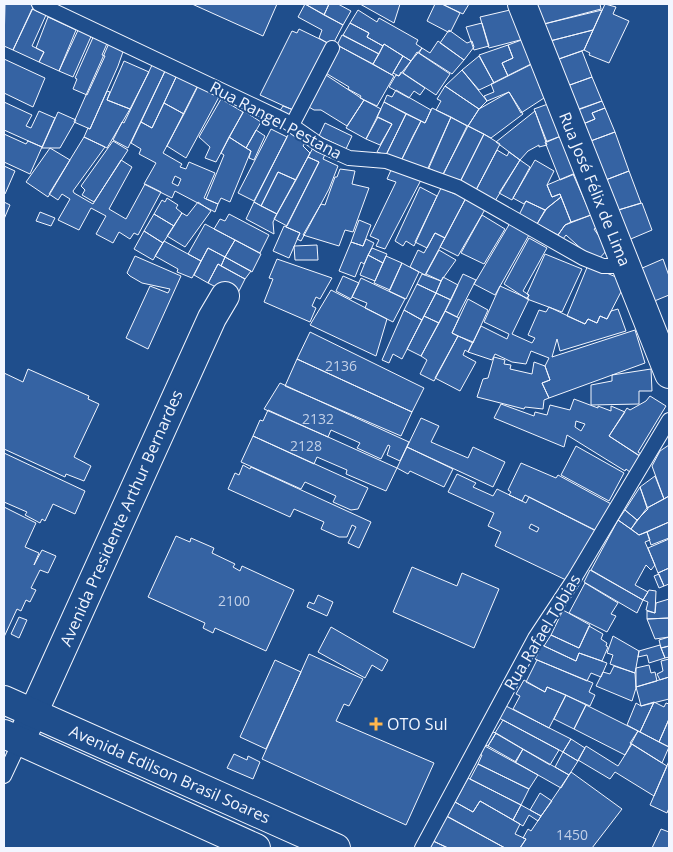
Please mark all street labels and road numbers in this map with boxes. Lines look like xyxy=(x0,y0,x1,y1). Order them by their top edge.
street label: Rua Rangel Pestana xyxy=(206,76,346,164)
street label: Rua José Félix de Lima xyxy=(554,109,636,269)
street label: Avenida Presidente Arthur Bernardes xyxy=(54,386,188,650)
street label: Rua Rafael Tobias xyxy=(499,570,585,694)
street label: Avenida Edilson Brasil Soares xyxy=(66,720,274,828)

